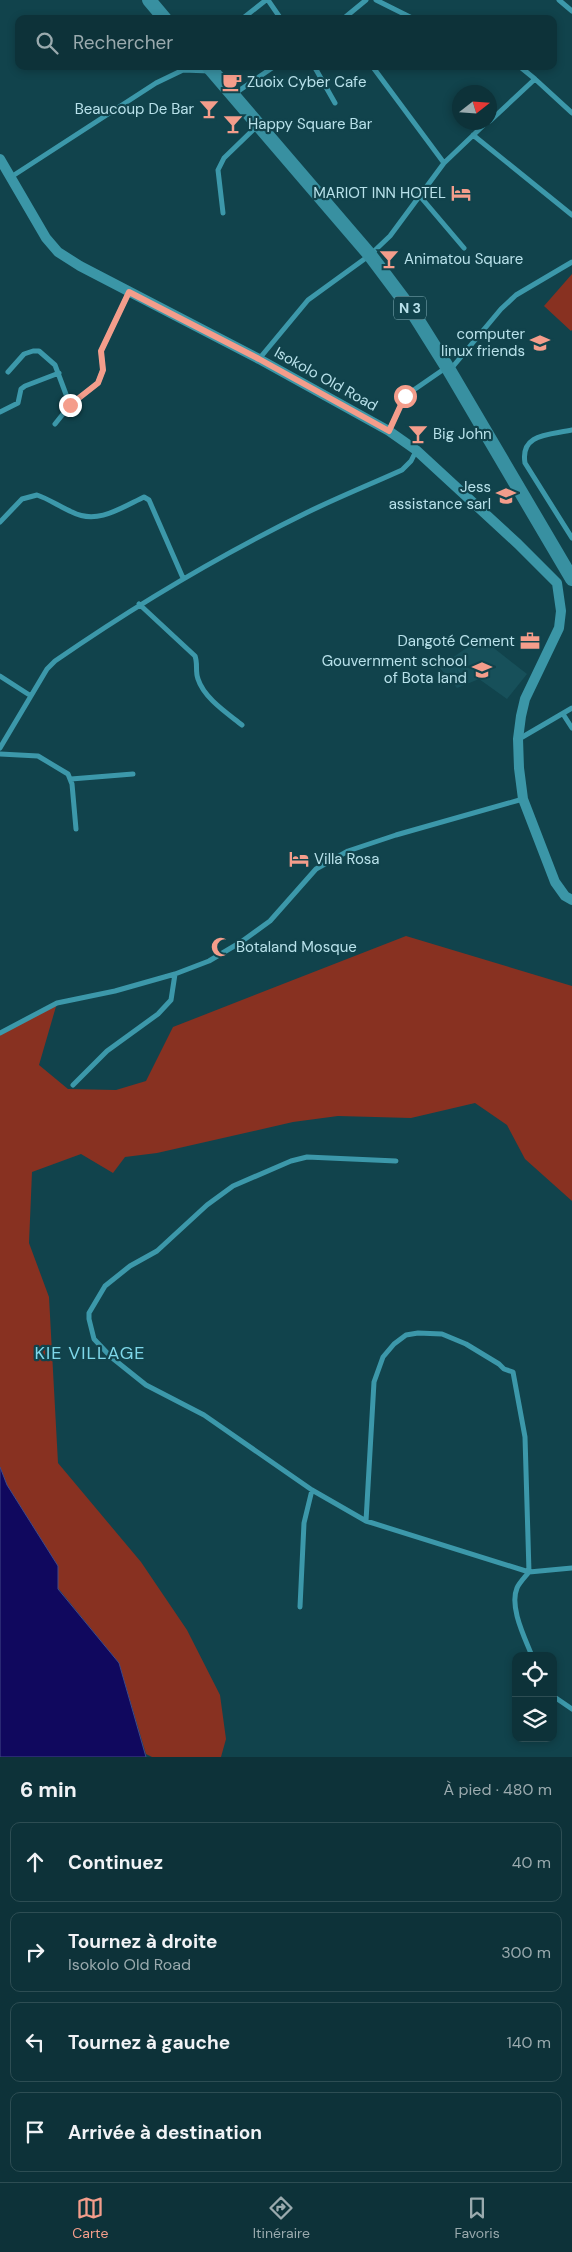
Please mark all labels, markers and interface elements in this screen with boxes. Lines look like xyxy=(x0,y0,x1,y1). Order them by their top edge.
search box xyxy=(15,15,557,70)
icon: search xyxy=(33,29,61,57)
text: Rechercher xyxy=(73,30,173,55)
cafe icon: Zuoix Cyber Cafe xyxy=(221,71,243,93)
place label: Zuoix Cyber Cafe xyxy=(247,72,366,92)
north arrow xyxy=(452,85,497,130)
bar icon: Beaucoup De Bar xyxy=(198,98,220,120)
place label: Beaucoup De Bar xyxy=(75,99,194,119)
bar icon: Happy Square Bar xyxy=(222,113,244,135)
place label: Happy Square Bar xyxy=(248,114,373,134)
hotel icon: MARIOT INN HOTEL xyxy=(450,182,472,204)
place label: MARIOT INN HOTEL xyxy=(313,183,446,203)
bar icon: Animatou Square xyxy=(378,248,400,270)
place label: Animatou Square xyxy=(404,249,523,269)
road number: N 3 xyxy=(394,296,426,320)
place label: computer linux friends xyxy=(441,324,525,361)
school or university icon: computer linux friends xyxy=(529,332,551,354)
street label: Isokolo Old Road xyxy=(271,342,381,416)
route start xyxy=(394,385,417,408)
route end xyxy=(59,394,82,417)
bar icon: Big John xyxy=(407,423,429,445)
place label: Big John xyxy=(433,424,492,444)
place label: Jess assistance sarl xyxy=(389,477,491,514)
school or university icon: Jess assistance sarl xyxy=(495,485,517,507)
office icon: Dangoté Cement xyxy=(519,630,541,652)
place label: Dangoté Cement xyxy=(397,631,515,651)
place label: Gouvernment school of Bota land xyxy=(322,651,467,688)
school or university icon: Gouvernment school of Bota land xyxy=(471,659,493,681)
hotel icon: Villa Rosa xyxy=(288,848,310,870)
place label: Villa Rosa xyxy=(314,849,380,869)
mosque icon: Botaland Mosque xyxy=(210,936,232,958)
place label: Botaland Mosque xyxy=(236,937,357,957)
district label: KIE VILLAGE xyxy=(35,1341,145,1365)
map controls xyxy=(512,1652,557,1742)
button: locate xyxy=(512,1652,557,1697)
button: layers xyxy=(512,1697,557,1742)
text: 6 min xyxy=(20,1776,77,1804)
text: À pied · 480 m xyxy=(444,1779,552,1800)
icon: ahead xyxy=(21,1848,49,1876)
text: Continuez xyxy=(68,1850,163,1875)
text: 40 m xyxy=(512,1852,551,1873)
text: Tournez à droite xyxy=(68,1929,218,1954)
icon: right xyxy=(21,1938,49,1966)
text: 300 m xyxy=(501,1942,551,1963)
text: Isokolo Old Road xyxy=(68,1954,191,1975)
icon: left xyxy=(21,2028,49,2056)
text: Tournez à gauche xyxy=(68,2030,230,2055)
text: 140 m xyxy=(507,2032,551,2053)
icon: arrive xyxy=(21,2118,49,2146)
text: Arrivée à destination xyxy=(68,2120,262,2145)
tab: Carte xyxy=(72,2194,108,2242)
tab: Itinéraire xyxy=(253,2194,310,2242)
tab: Favoris xyxy=(454,2194,500,2242)

